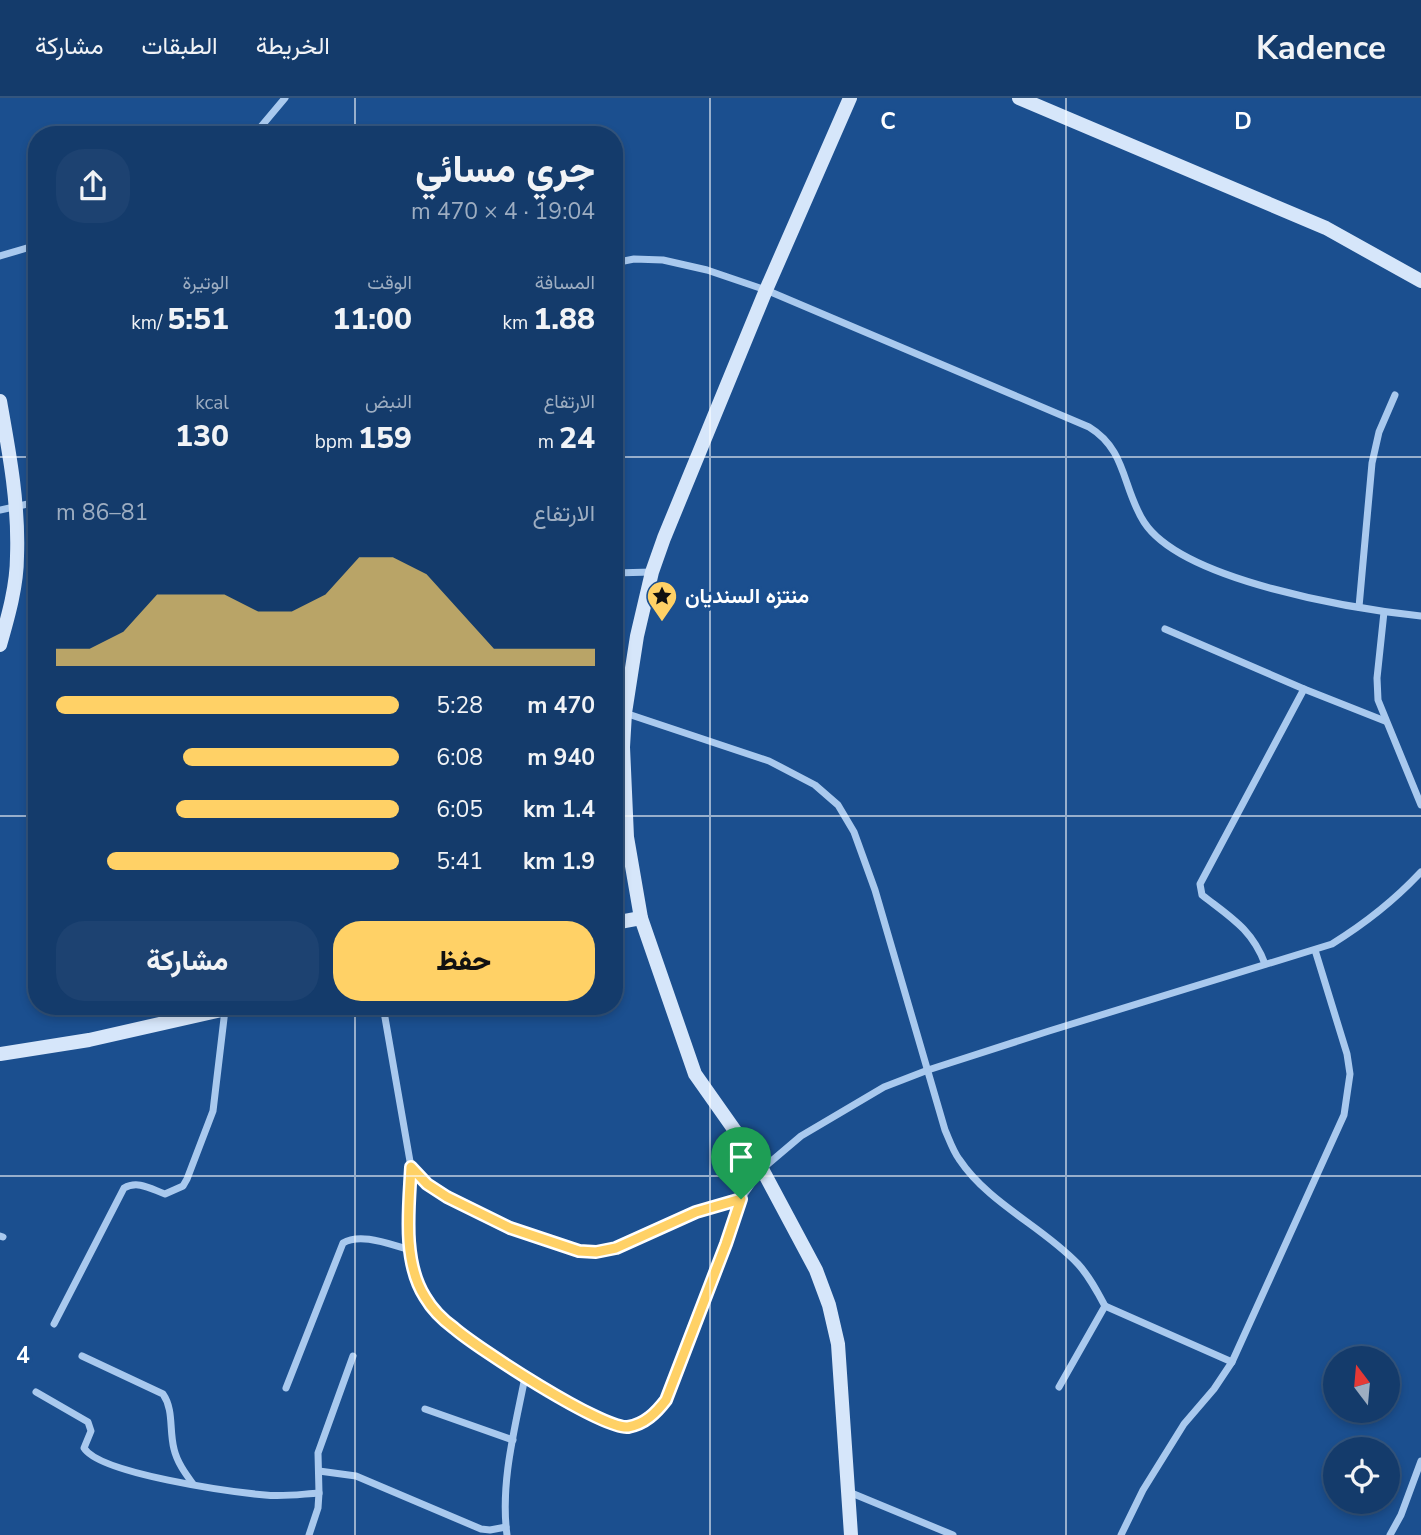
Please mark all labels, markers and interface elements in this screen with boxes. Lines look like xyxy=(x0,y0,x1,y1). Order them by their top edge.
text: Kadence xyxy=(1256,26,1386,71)
text: مشاركة xyxy=(35,30,103,62)
text: الطبقات xyxy=(141,30,218,62)
text: الخريطة xyxy=(256,30,330,62)
text: C xyxy=(880,106,896,137)
text: D xyxy=(1234,106,1252,137)
text: جري مسائي xyxy=(415,144,595,195)
button: share xyxy=(56,149,130,223)
text: 19:04 · 4 × 470 m xyxy=(411,196,595,227)
text: الوتيرة xyxy=(183,270,229,296)
text: الوقت xyxy=(367,270,412,296)
text: المسافة xyxy=(535,270,595,296)
text: 5:51 xyxy=(167,299,229,340)
text: 11:00 xyxy=(332,299,412,340)
text: 1.88 xyxy=(533,299,595,340)
text: /km xyxy=(131,310,167,336)
text: km xyxy=(503,310,533,336)
text: النبض xyxy=(365,389,412,415)
text: الارتفاع xyxy=(543,389,595,415)
text: kcal xyxy=(195,390,229,416)
text: 130 xyxy=(175,416,229,457)
text: 159 xyxy=(358,418,412,459)
text: 24 xyxy=(559,418,595,459)
text: bpm xyxy=(315,429,358,455)
text: m xyxy=(538,429,559,455)
text: 81–86 m xyxy=(56,497,148,528)
text: الارتفاع xyxy=(533,498,595,529)
place icon: منتزه السنديان xyxy=(645,579,679,623)
place label: منتزه السنديان xyxy=(685,582,809,610)
text: 5:28 xyxy=(436,690,483,721)
text: 470 m xyxy=(527,690,595,721)
text: 6:08 xyxy=(436,742,483,773)
text: 940 m xyxy=(527,742,595,773)
text: 6:05 xyxy=(436,794,483,825)
text: 1.4 km xyxy=(523,794,595,825)
text: 5:41 xyxy=(436,846,483,877)
text: 1.9 km xyxy=(523,846,595,877)
button: مشاركة xyxy=(56,921,319,1001)
button: حفظ xyxy=(333,921,595,1001)
pin xyxy=(711,1127,771,1199)
icon: arrive xyxy=(722,1138,760,1176)
text: 4 xyxy=(16,1340,30,1371)
north arrow xyxy=(1323,1346,1400,1423)
map controls xyxy=(1323,1346,1400,1514)
button: locate xyxy=(1323,1437,1400,1514)

